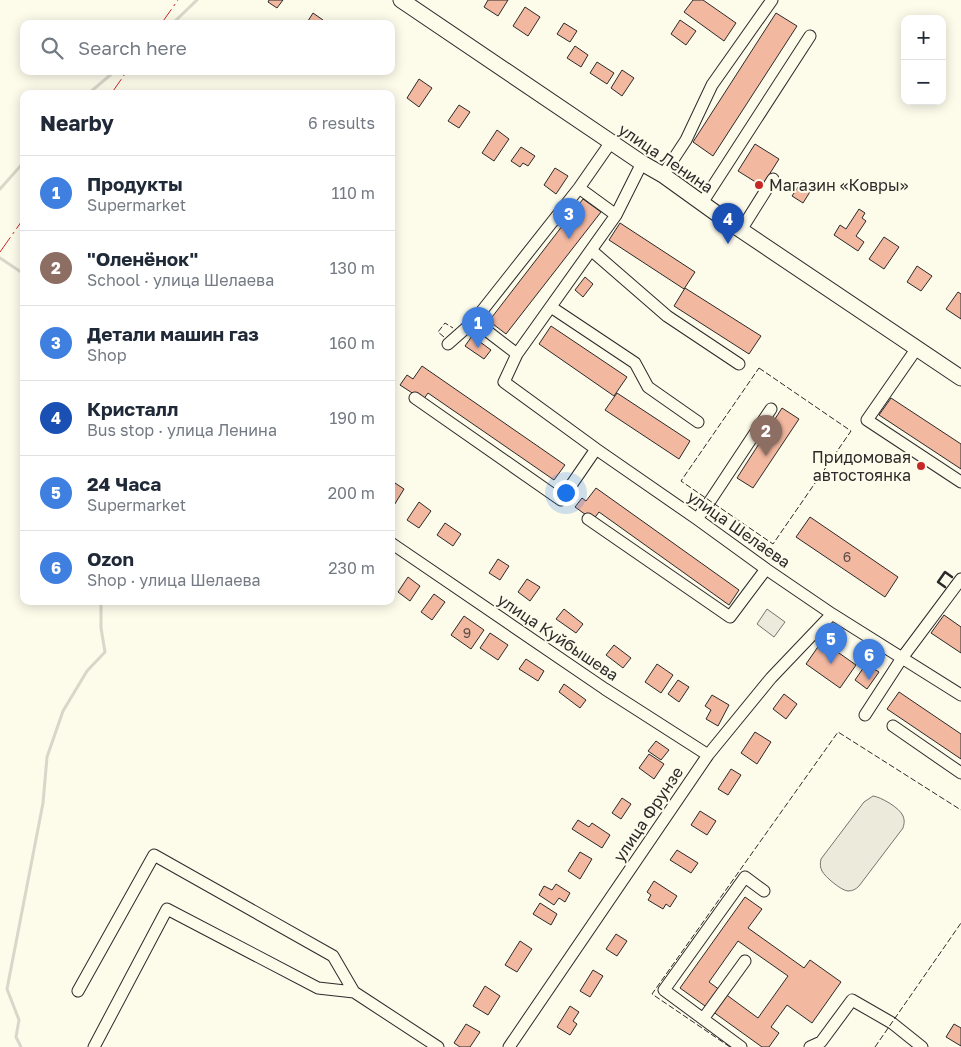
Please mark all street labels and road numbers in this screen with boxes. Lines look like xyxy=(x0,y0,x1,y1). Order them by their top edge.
street label: улица Ленина xyxy=(615,119,717,197)
street label: улица Шелаева xyxy=(684,486,794,572)
street label: улица Куйбышева xyxy=(494,589,622,685)
street label: улица Фрунзе xyxy=(609,763,687,865)

